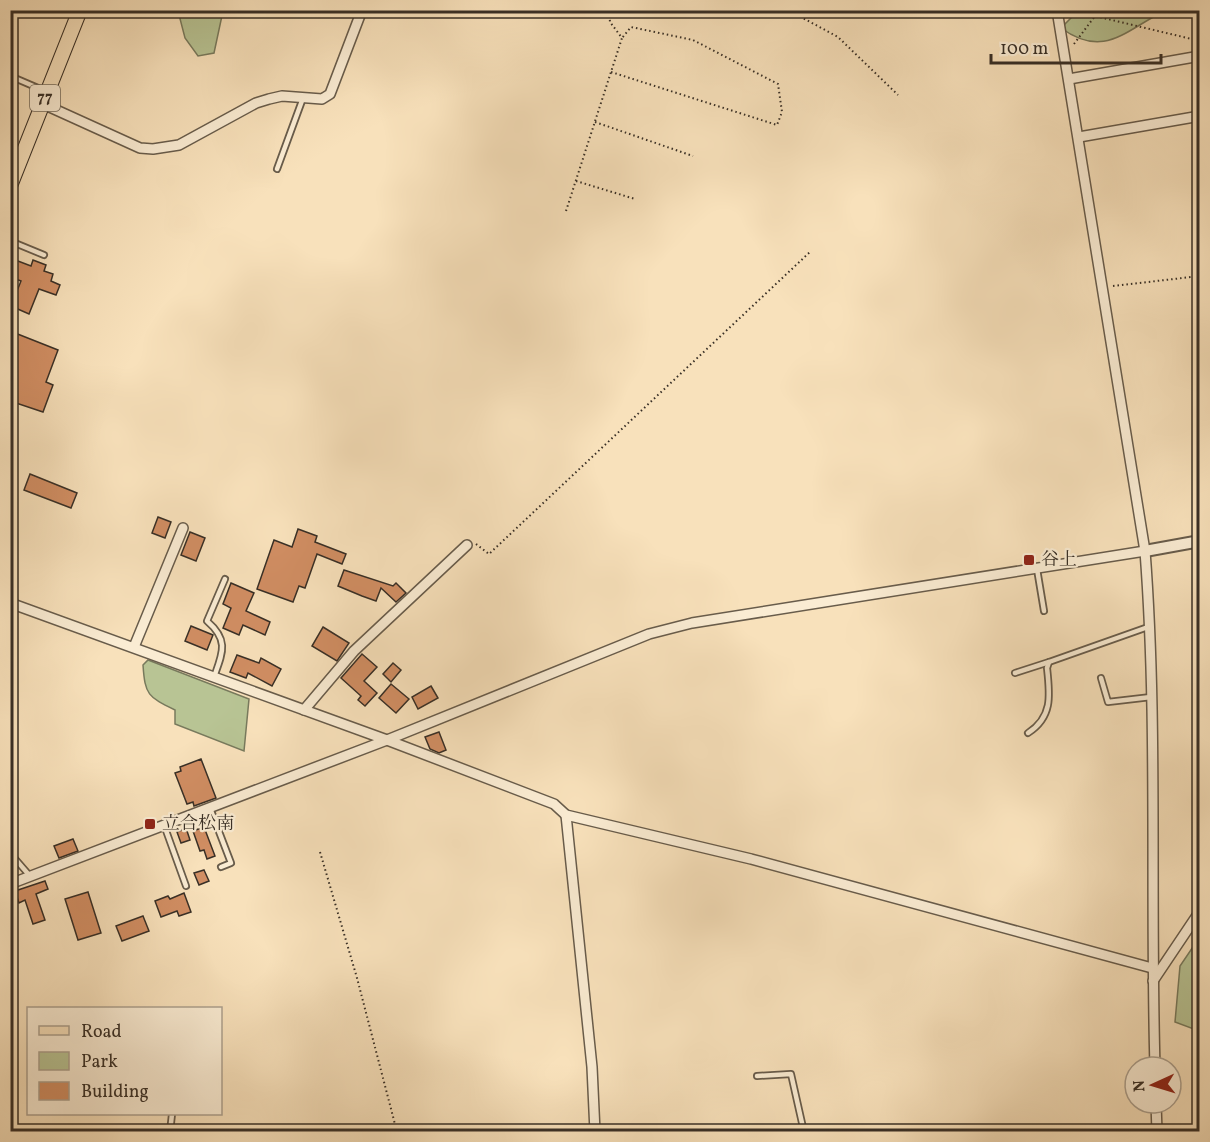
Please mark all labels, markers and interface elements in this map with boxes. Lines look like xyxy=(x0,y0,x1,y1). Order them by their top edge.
scale bar xyxy=(991,27,1160,65)
text: 100 m xyxy=(1000,37,1049,62)
road number: 77 xyxy=(30,85,60,111)
place label: 谷上 xyxy=(1041,548,1077,573)
marker: 谷上 xyxy=(1022,553,1036,567)
place label: 立合松南 xyxy=(162,812,234,837)
marker: 立合松南 xyxy=(143,817,157,831)
legend xyxy=(27,1007,222,1115)
text: Road xyxy=(81,1020,122,1045)
text: Park xyxy=(81,1050,118,1075)
north arrow xyxy=(1123,1055,1183,1115)
text: N xyxy=(1129,1079,1151,1092)
text: Building xyxy=(81,1080,149,1105)

